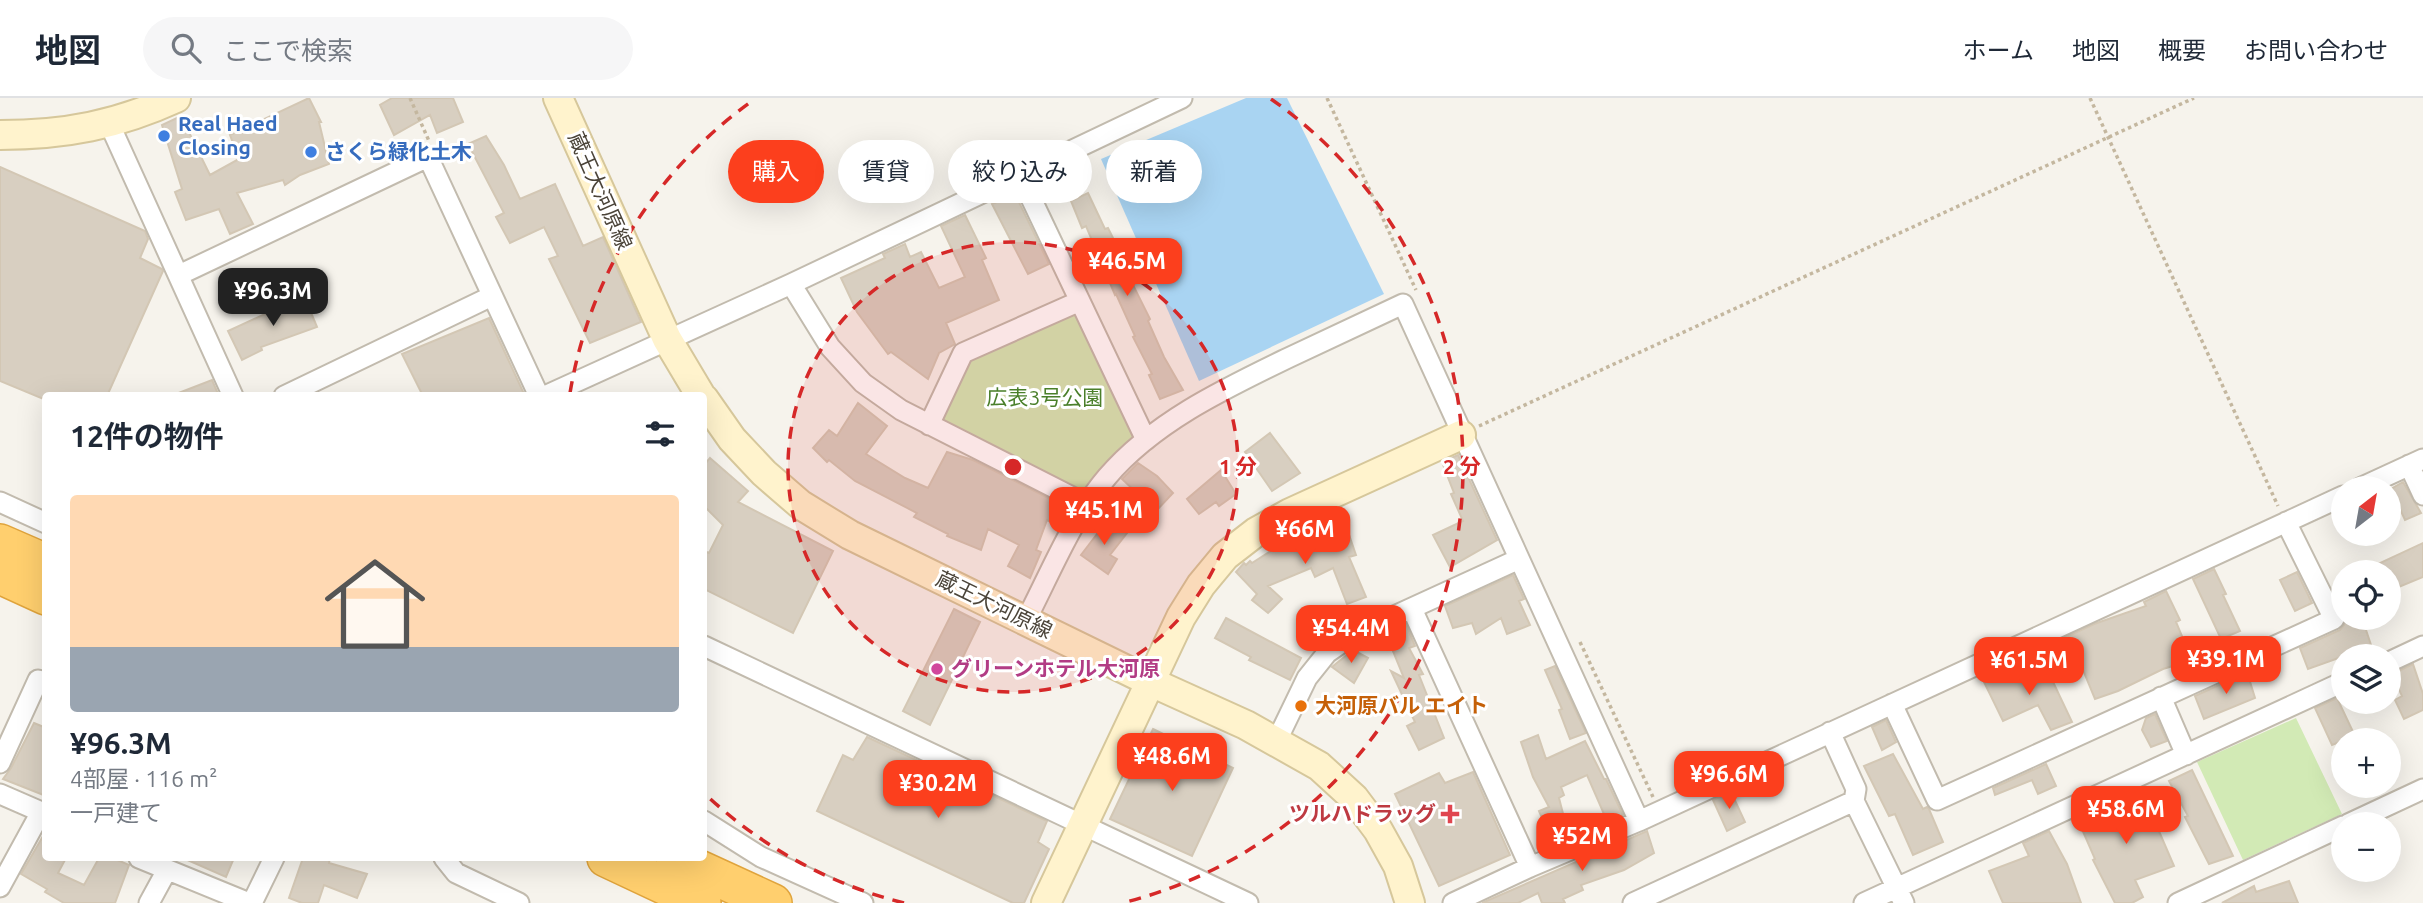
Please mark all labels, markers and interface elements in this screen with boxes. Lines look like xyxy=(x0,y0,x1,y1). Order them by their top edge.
search box xyxy=(143,17,633,80)
icon: search xyxy=(167,29,205,67)
text: 地図 xyxy=(35,31,101,68)
text: ここで検索 xyxy=(223,36,353,65)
text: ホーム xyxy=(1963,37,2034,64)
text: 地図 xyxy=(2072,37,2120,64)
text: 概要 xyxy=(2158,37,2206,64)
text: お問い合わせ xyxy=(2244,37,2388,64)
place label: Real Haed Closing xyxy=(178,111,278,159)
marker: Real Haed Closing xyxy=(156,128,172,144)
street label: 蔵王大河原線 xyxy=(564,128,638,253)
place label: さくら緑化土木 xyxy=(325,139,472,163)
chip: 購入 xyxy=(728,140,824,203)
chip: 賃貸 xyxy=(838,140,934,203)
chip: 絞り込み xyxy=(948,140,1092,203)
chip: 新着 xyxy=(1106,140,1202,203)
marker: さくら緑化土木 xyxy=(303,144,319,160)
pin: ¥46.5M xyxy=(1070,238,1184,298)
text: ¥46.5M xyxy=(1088,248,1166,273)
pin: ¥96.3M xyxy=(216,268,330,328)
text: ¥96.3M xyxy=(234,278,312,303)
park label: 広表3号公園 xyxy=(987,385,1103,409)
icon: filters xyxy=(641,415,679,453)
text: 12件の物件 xyxy=(70,419,224,453)
text: 1 分 xyxy=(1219,454,1257,478)
text: 2 分 xyxy=(1443,454,1481,478)
centre of rings xyxy=(1001,455,1025,479)
north arrow xyxy=(2331,476,2401,546)
map controls xyxy=(2331,476,2401,882)
pin: ¥45.1M xyxy=(1047,488,1161,547)
text: ¥45.1M xyxy=(1065,497,1143,522)
pin: ¥66M xyxy=(1264,506,1346,566)
text: ¥66M xyxy=(1275,516,1335,541)
icon: home xyxy=(312,541,438,667)
button: locate xyxy=(2331,560,2401,630)
street label: 蔵王大河原線 xyxy=(933,566,1056,643)
pin: ¥54.4M xyxy=(1294,606,1408,665)
text: ¥54.4M xyxy=(1312,615,1390,640)
pin: ¥39.1M xyxy=(2169,636,2283,696)
pin: ¥61.5M xyxy=(1972,638,2086,697)
button: layers xyxy=(2331,644,2401,714)
text: ¥39.1M xyxy=(2187,646,2265,671)
text: ¥61.5M xyxy=(1990,647,2068,672)
place label: グリーンホテル大河原 xyxy=(951,656,1160,680)
marker: グリーンホテル大河原 xyxy=(929,661,945,677)
place label: 大河原バル エイト xyxy=(1315,693,1488,717)
marker: 大河原バル エイト xyxy=(1293,698,1309,714)
text: ¥96.3M xyxy=(70,726,172,760)
button: + xyxy=(2331,728,2401,798)
pin: ¥48.6M xyxy=(1115,734,1229,793)
text: ¥48.6M xyxy=(1133,743,1211,768)
pin: ¥96.6M xyxy=(1672,752,1786,811)
pin: ¥30.2M xyxy=(881,760,995,820)
text: ¥96.6M xyxy=(1690,761,1768,786)
text: 4部屋 · 116 m² xyxy=(70,766,217,791)
text: ¥30.2M xyxy=(899,770,977,795)
pin: ¥58.6M xyxy=(2069,786,2183,846)
text: ¥58.6M xyxy=(2087,796,2165,821)
text: 一戸建て xyxy=(70,800,162,825)
place label: ツルハドラッグ xyxy=(1289,801,1436,825)
marker: ツルハドラッグ xyxy=(1442,806,1458,822)
button: − xyxy=(2331,812,2401,882)
pin: ¥52M xyxy=(1541,814,1623,873)
text: ¥52M xyxy=(1552,823,1612,848)

